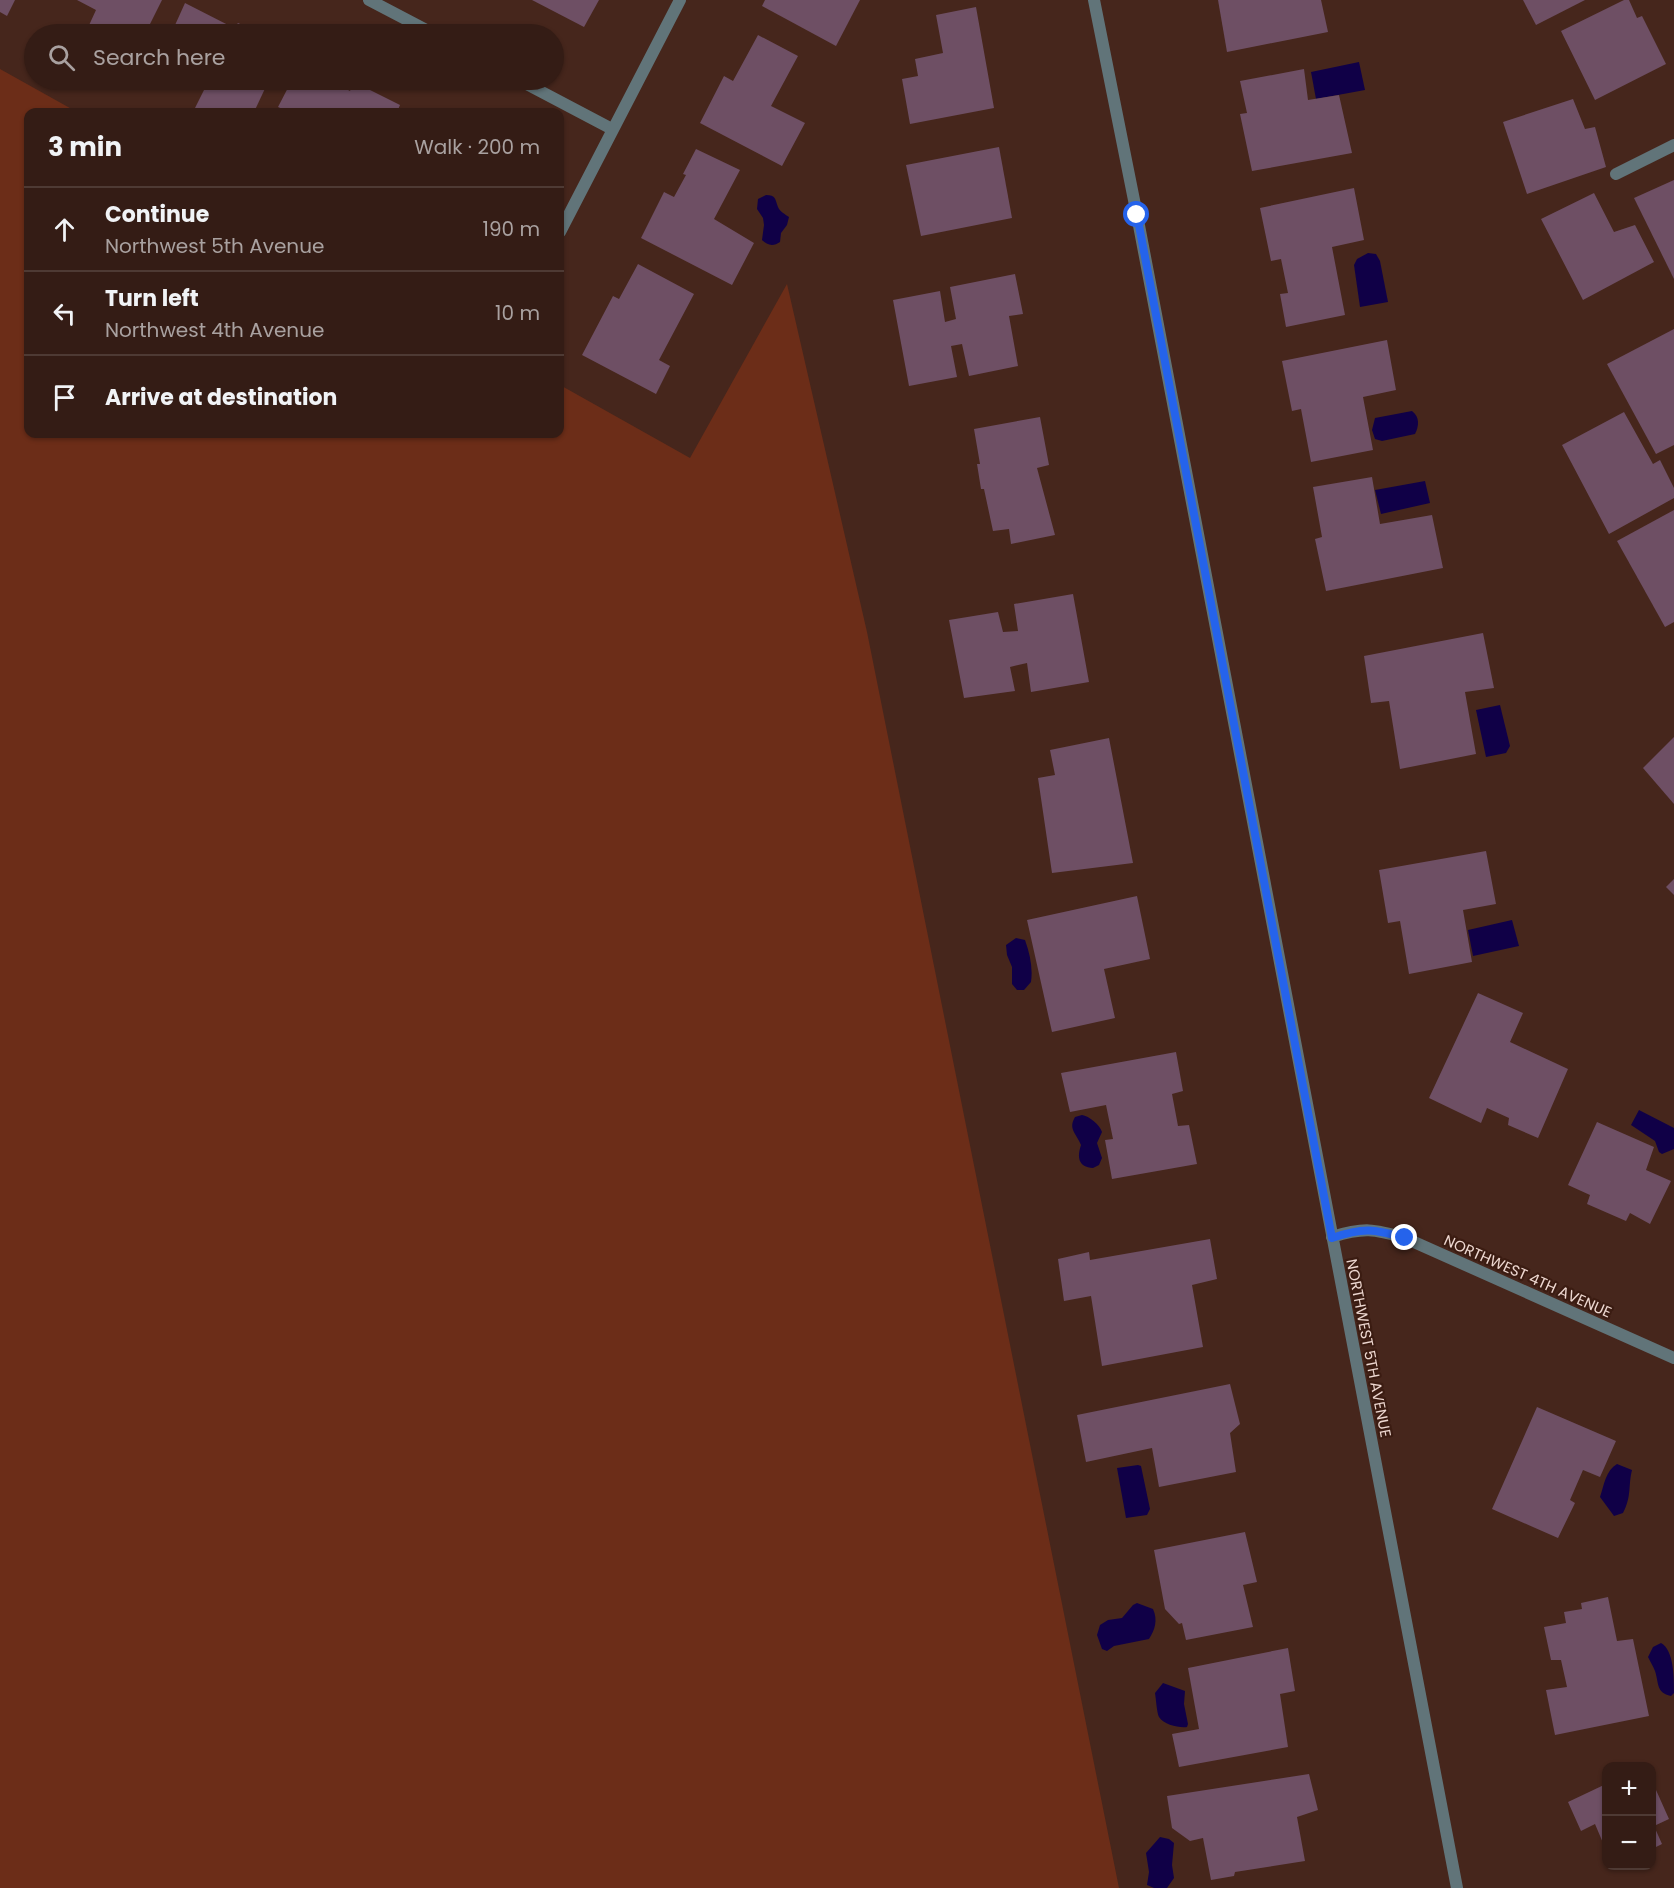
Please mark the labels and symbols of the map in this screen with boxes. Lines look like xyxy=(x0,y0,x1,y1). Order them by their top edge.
route start xyxy=(1123,201,1149,227)
route end xyxy=(1391,1224,1417,1250)
street label: NORTHWEST 4TH AVENUE xyxy=(1441,1230,1615,1322)
street label: NORTHWEST 5TH AVENUE xyxy=(1341,1257,1397,1439)

